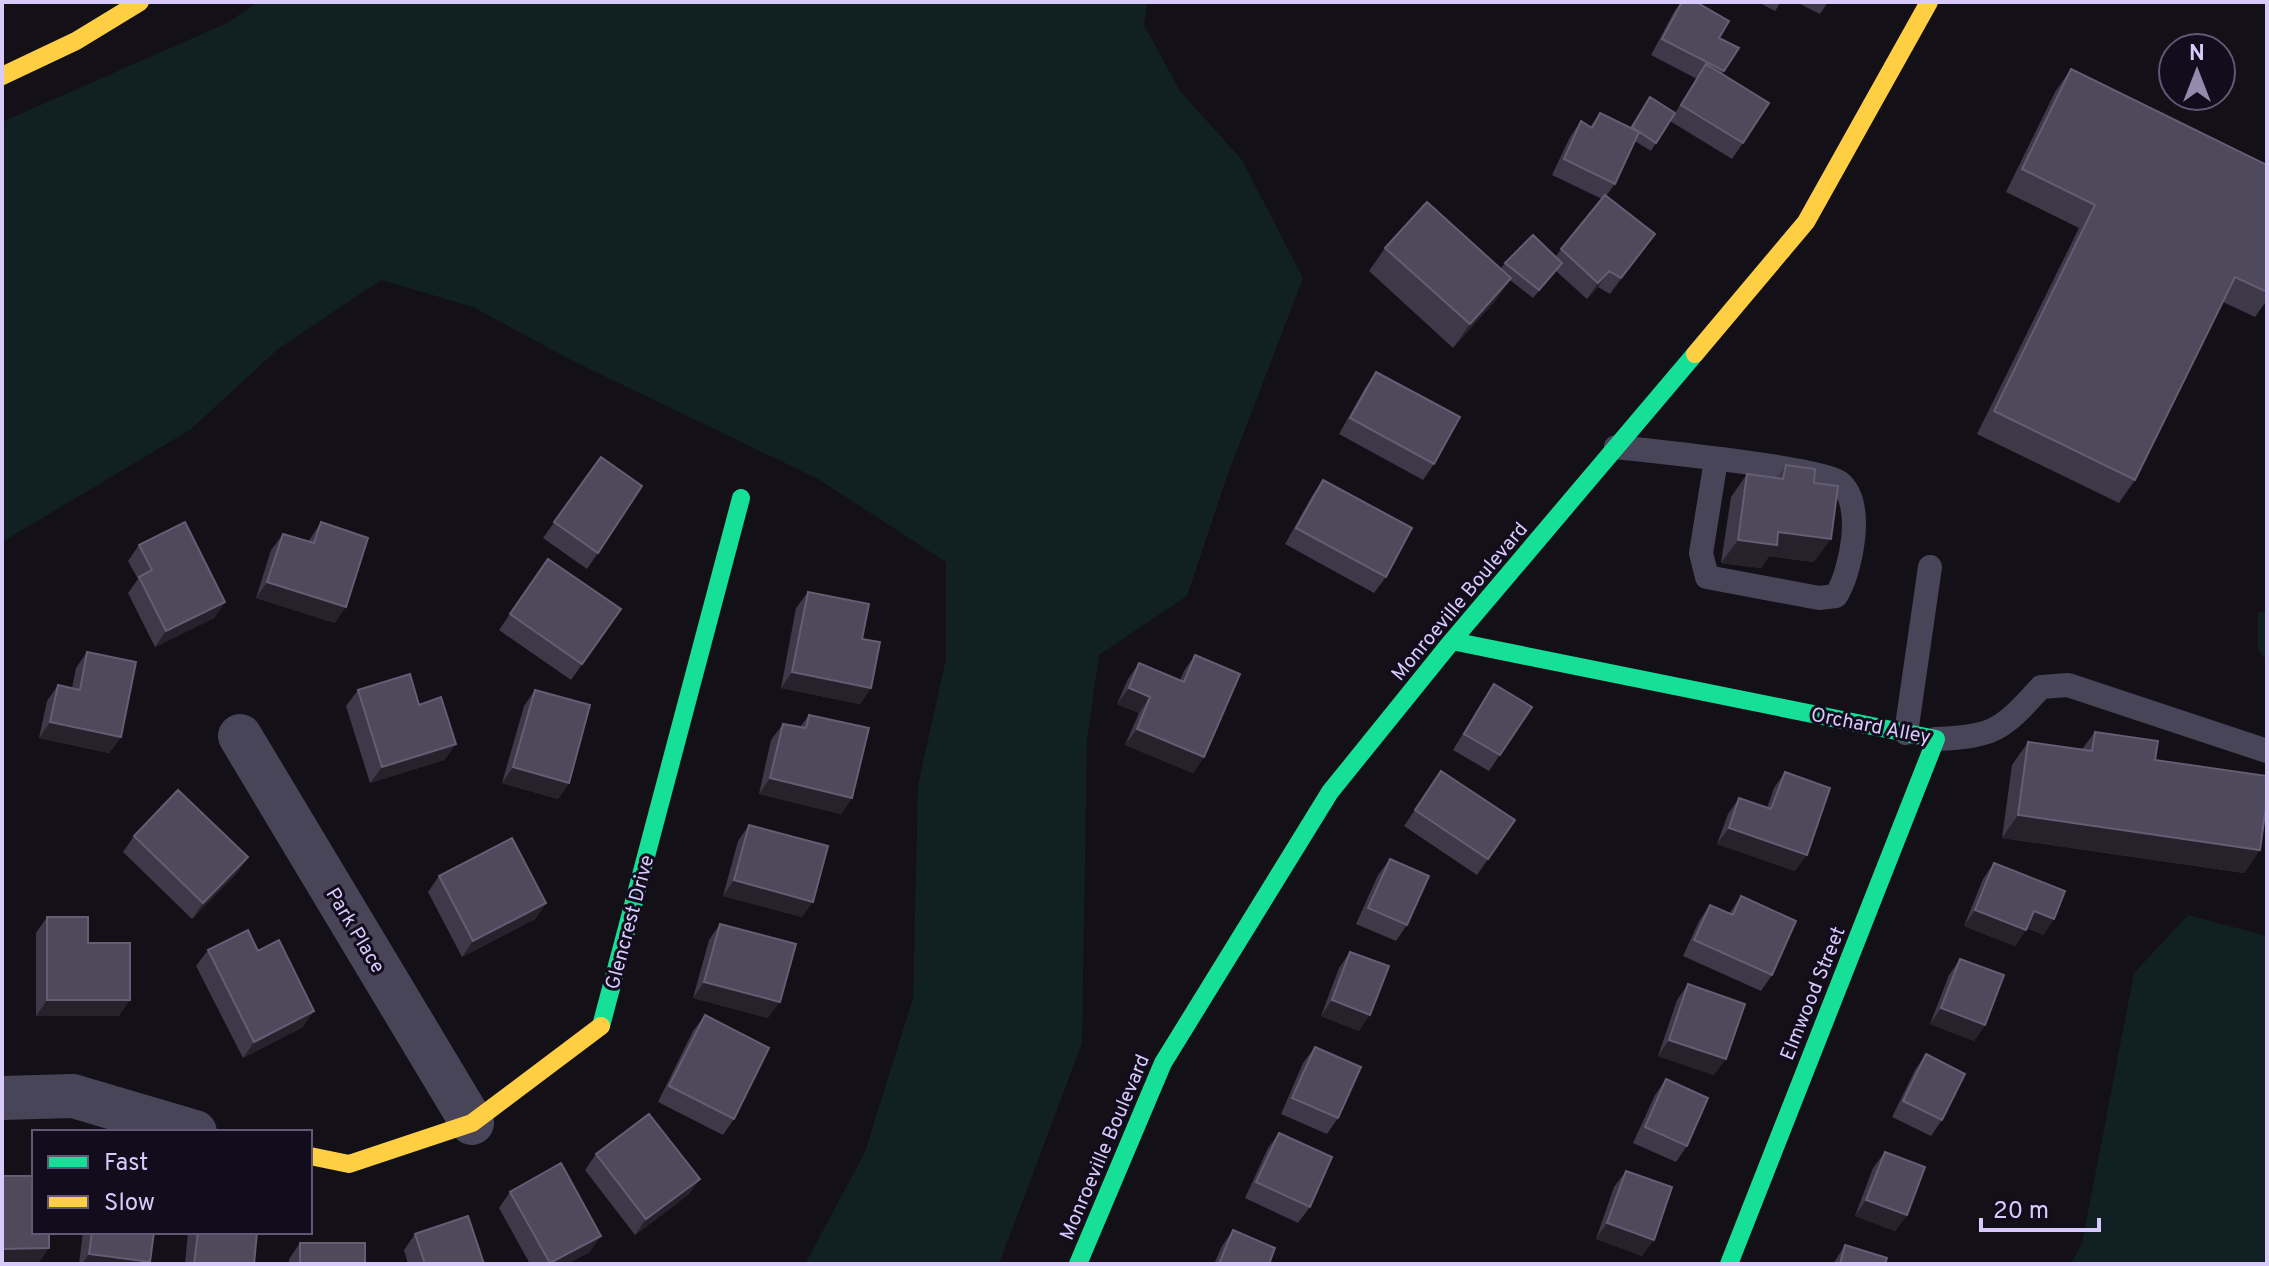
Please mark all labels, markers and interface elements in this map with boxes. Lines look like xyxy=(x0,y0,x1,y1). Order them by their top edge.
north arrow xyxy=(2157,32,2237,112)
text: N xyxy=(2189,41,2205,68)
street label: Monroeville Boulevard xyxy=(1386,517,1535,687)
street label: Orchard Alley xyxy=(1808,703,1933,751)
street label: Glencrest Drive xyxy=(600,852,661,993)
street label: Park Place xyxy=(319,883,390,979)
street label: Elmwood Street xyxy=(1775,923,1853,1064)
street label: Monroeville Boulevard xyxy=(1055,1051,1157,1245)
legend xyxy=(32,1130,312,1234)
text: Fast xyxy=(104,1149,148,1179)
scale bar xyxy=(1981,1182,2099,1232)
text: Slow xyxy=(104,1189,155,1219)
text: 20 m xyxy=(1993,1197,2049,1227)

